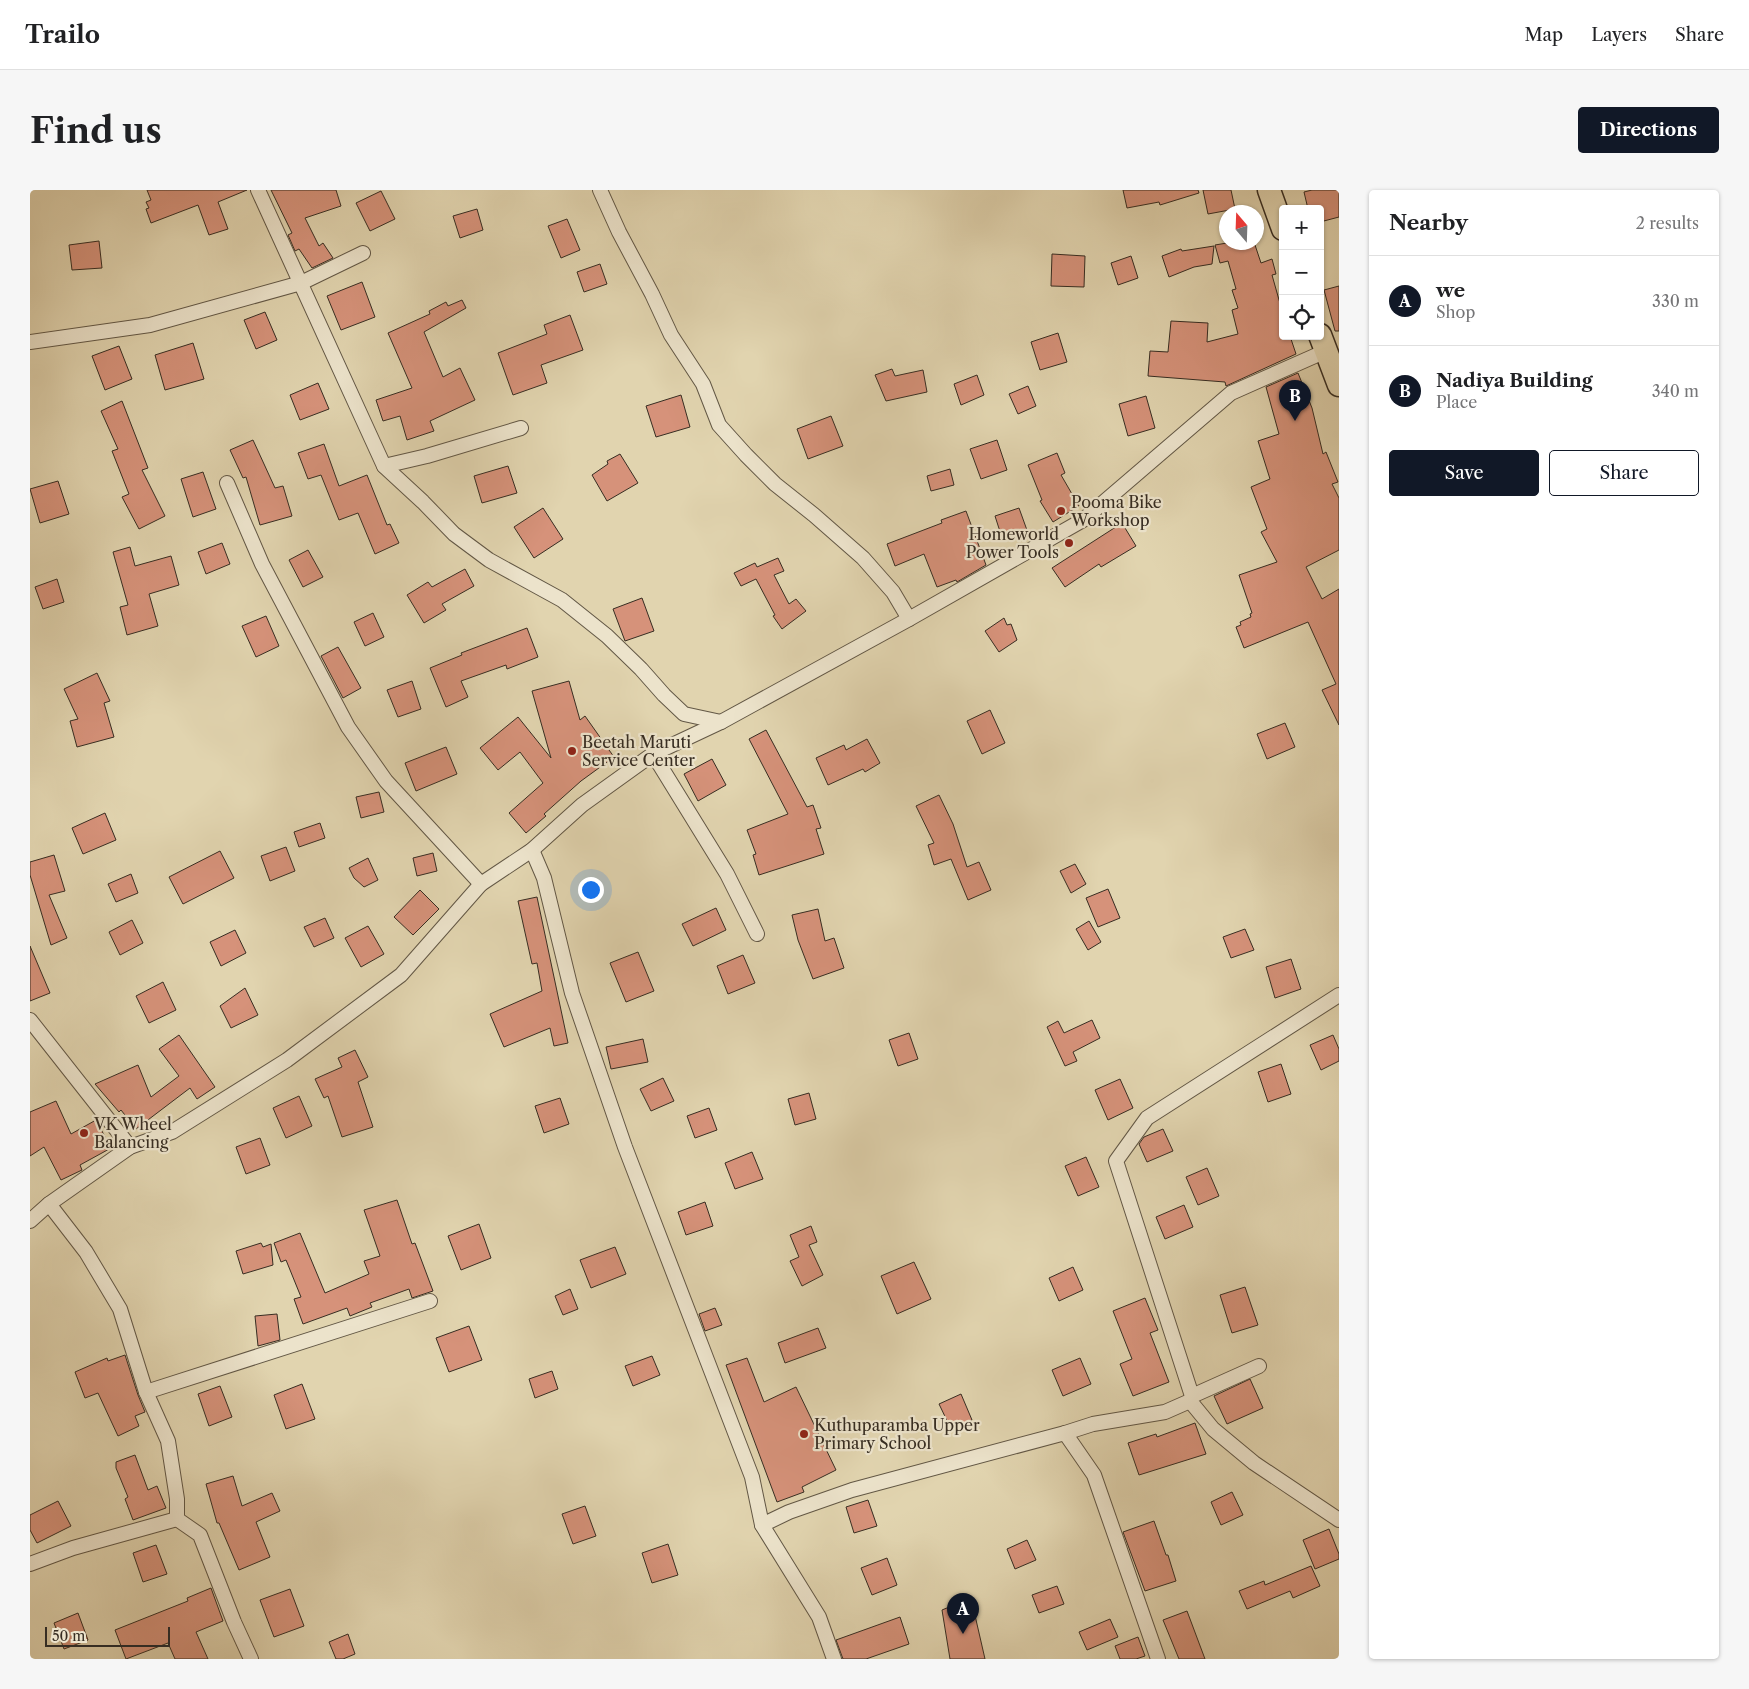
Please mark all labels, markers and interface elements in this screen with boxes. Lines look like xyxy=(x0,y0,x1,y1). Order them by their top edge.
text: Trailo xyxy=(25,20,100,49)
text: Map xyxy=(1525,24,1563,46)
text: Layers xyxy=(1591,24,1647,46)
text: Share xyxy=(1675,24,1724,46)
button: Directions xyxy=(1578,107,1719,153)
text: Find us xyxy=(30,109,162,152)
north arrow xyxy=(1219,205,1264,250)
map controls xyxy=(1279,205,1324,340)
button: + xyxy=(1279,205,1324,250)
text: Nearby xyxy=(1389,210,1468,235)
text: 2 results xyxy=(1636,213,1699,233)
button: − xyxy=(1279,250,1324,295)
text: we xyxy=(1436,279,1465,302)
text: A xyxy=(1399,291,1411,311)
text: 330 m xyxy=(1652,291,1699,311)
button: locate xyxy=(1279,295,1324,340)
text: Shop xyxy=(1436,302,1475,322)
text: Nadiya Building xyxy=(1436,369,1593,392)
pin: B xyxy=(1279,380,1311,421)
text: B xyxy=(1399,381,1411,401)
text: 340 m xyxy=(1652,381,1699,401)
text: Place xyxy=(1436,392,1477,412)
button: Save xyxy=(1389,450,1539,496)
button: Share xyxy=(1549,450,1699,496)
place label: Pooma Bike Workshop xyxy=(1070,492,1162,530)
marker: Pooma Bike Workshop xyxy=(1055,505,1067,517)
place label: Homeworld Power Tools xyxy=(966,524,1059,562)
marker: Homeworld Power Tools xyxy=(1063,537,1075,549)
place label: Beetah Maruti Service Center xyxy=(582,732,695,770)
marker: Beetah Maruti Service Center xyxy=(566,745,578,757)
your location xyxy=(578,877,604,903)
place label: VK Wheel Balancing xyxy=(93,1114,172,1152)
marker: VK Wheel Balancing xyxy=(78,1127,90,1139)
place label: Kuthuparamba Upper Primary School xyxy=(814,1415,980,1453)
marker: Kuthuparamba Upper Primary School xyxy=(798,1428,810,1440)
pin: A xyxy=(947,1593,979,1634)
scale bar xyxy=(45,1624,170,1647)
text: 50 m xyxy=(52,1627,85,1645)

